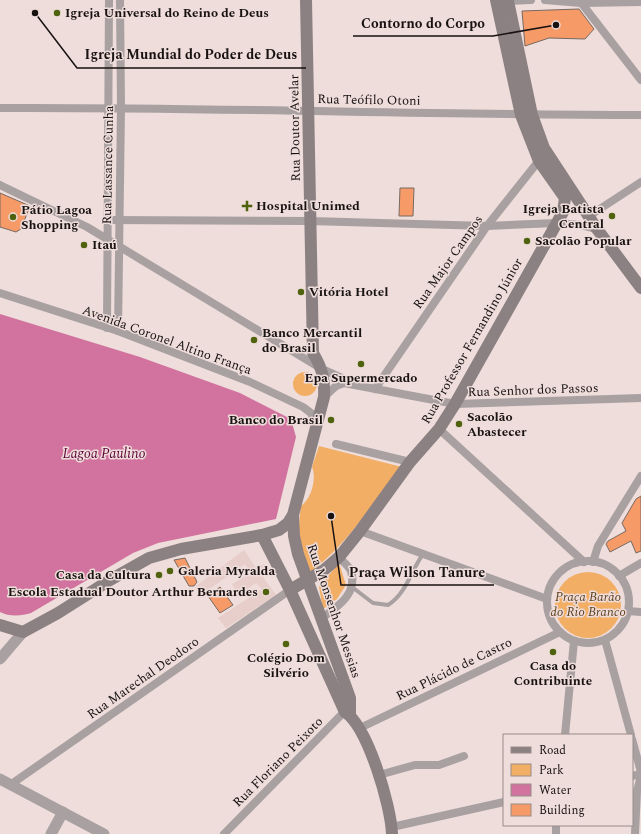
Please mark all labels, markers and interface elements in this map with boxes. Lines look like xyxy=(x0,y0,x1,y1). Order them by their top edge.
place label: Igreja Universal do Reino de Deus xyxy=(65,3,269,23)
marker: Igreja Universal do Reino de Deus xyxy=(52,8,62,18)
callout: Contorno do Corpo xyxy=(353,10,493,36)
text: Contorno do Corpo xyxy=(361,13,485,34)
callout: Igreja Mundial do Poder de Deus xyxy=(77,42,306,68)
text: Igreja Mundial do Poder de Deus xyxy=(85,44,297,65)
street label: Rua Doutor Avelar xyxy=(284,74,306,182)
street label: Rua Teófilo Otoni xyxy=(317,89,421,111)
street label: Rua Lassance Cunha xyxy=(97,105,119,225)
place label: Hospital Unimed xyxy=(256,196,360,216)
place label: Igreja Batista Central xyxy=(523,199,604,234)
place label: Pátio Lagoa Shopping xyxy=(21,200,92,235)
marker: Hospital Unimed xyxy=(241,200,253,212)
street label: Rua Major Campos xyxy=(408,211,488,313)
marker: Igreja Batista Central xyxy=(607,211,617,221)
marker: Pátio Lagoa Shopping xyxy=(8,212,18,222)
place label: Sacolão Popular xyxy=(535,231,632,251)
place label: Itaú xyxy=(92,235,117,255)
marker: Sacolão Popular xyxy=(522,236,532,246)
marker: Itaú xyxy=(79,240,89,250)
street label: Rua Professor Fernandino Júnior xyxy=(416,254,528,428)
place label: Vitória Hotel xyxy=(309,282,388,302)
marker: Vitória Hotel xyxy=(296,287,306,297)
street label: Avenida Coronel Altino França xyxy=(79,300,255,380)
place label: Banco Mercantil do Brasil xyxy=(262,323,362,358)
marker: Banco Mercantil do Brasil xyxy=(249,335,259,345)
marker: Epa Supermercado xyxy=(356,359,366,369)
place label: Epa Supermercado xyxy=(305,368,417,388)
street label: Rua Senhor dos Passos xyxy=(467,378,599,402)
place label: Sacolão Abastecer xyxy=(467,407,527,442)
place label: Banco do Brasil xyxy=(229,410,323,430)
marker: Banco do Brasil xyxy=(326,415,336,425)
marker: Sacolão Abastecer xyxy=(454,419,464,429)
water label: Lagoa Paulino xyxy=(62,443,146,464)
street label: Rua Monsenhor Messias xyxy=(302,541,366,681)
callout: Praça Wilson Tanure xyxy=(341,559,494,585)
place label: Galeria Myralda xyxy=(178,561,275,581)
text: Praça Wilson Tanure xyxy=(349,562,485,583)
place label: Casa da Cultura xyxy=(56,565,151,585)
marker: Galeria Myralda xyxy=(165,566,175,576)
marker: Casa da Cultura xyxy=(154,570,164,580)
place label: Escola Estadual Doutor Arthur Bernardes xyxy=(8,582,258,602)
marker: Escola Estadual Doutor Arthur Bernardes xyxy=(261,587,271,597)
park label: Praça Barão do Rio Branco xyxy=(550,587,626,622)
street label: Rua Marechal Deodoro xyxy=(83,632,203,724)
street label: Rua Plácido de Castro xyxy=(393,632,515,706)
marker: Colégio Dom Silvério xyxy=(281,639,291,649)
marker: Casa do Contribuinte xyxy=(548,647,558,657)
place label: Colégio Dom Silvério xyxy=(247,648,325,683)
place label: Casa do Contribuinte xyxy=(514,656,592,691)
street label: Rua Floriano Peixoto xyxy=(228,712,328,812)
legend xyxy=(503,734,633,826)
text: Road xyxy=(539,741,566,760)
text: Park xyxy=(539,761,564,780)
text: Water xyxy=(539,781,571,800)
text: Building xyxy=(539,801,585,820)

